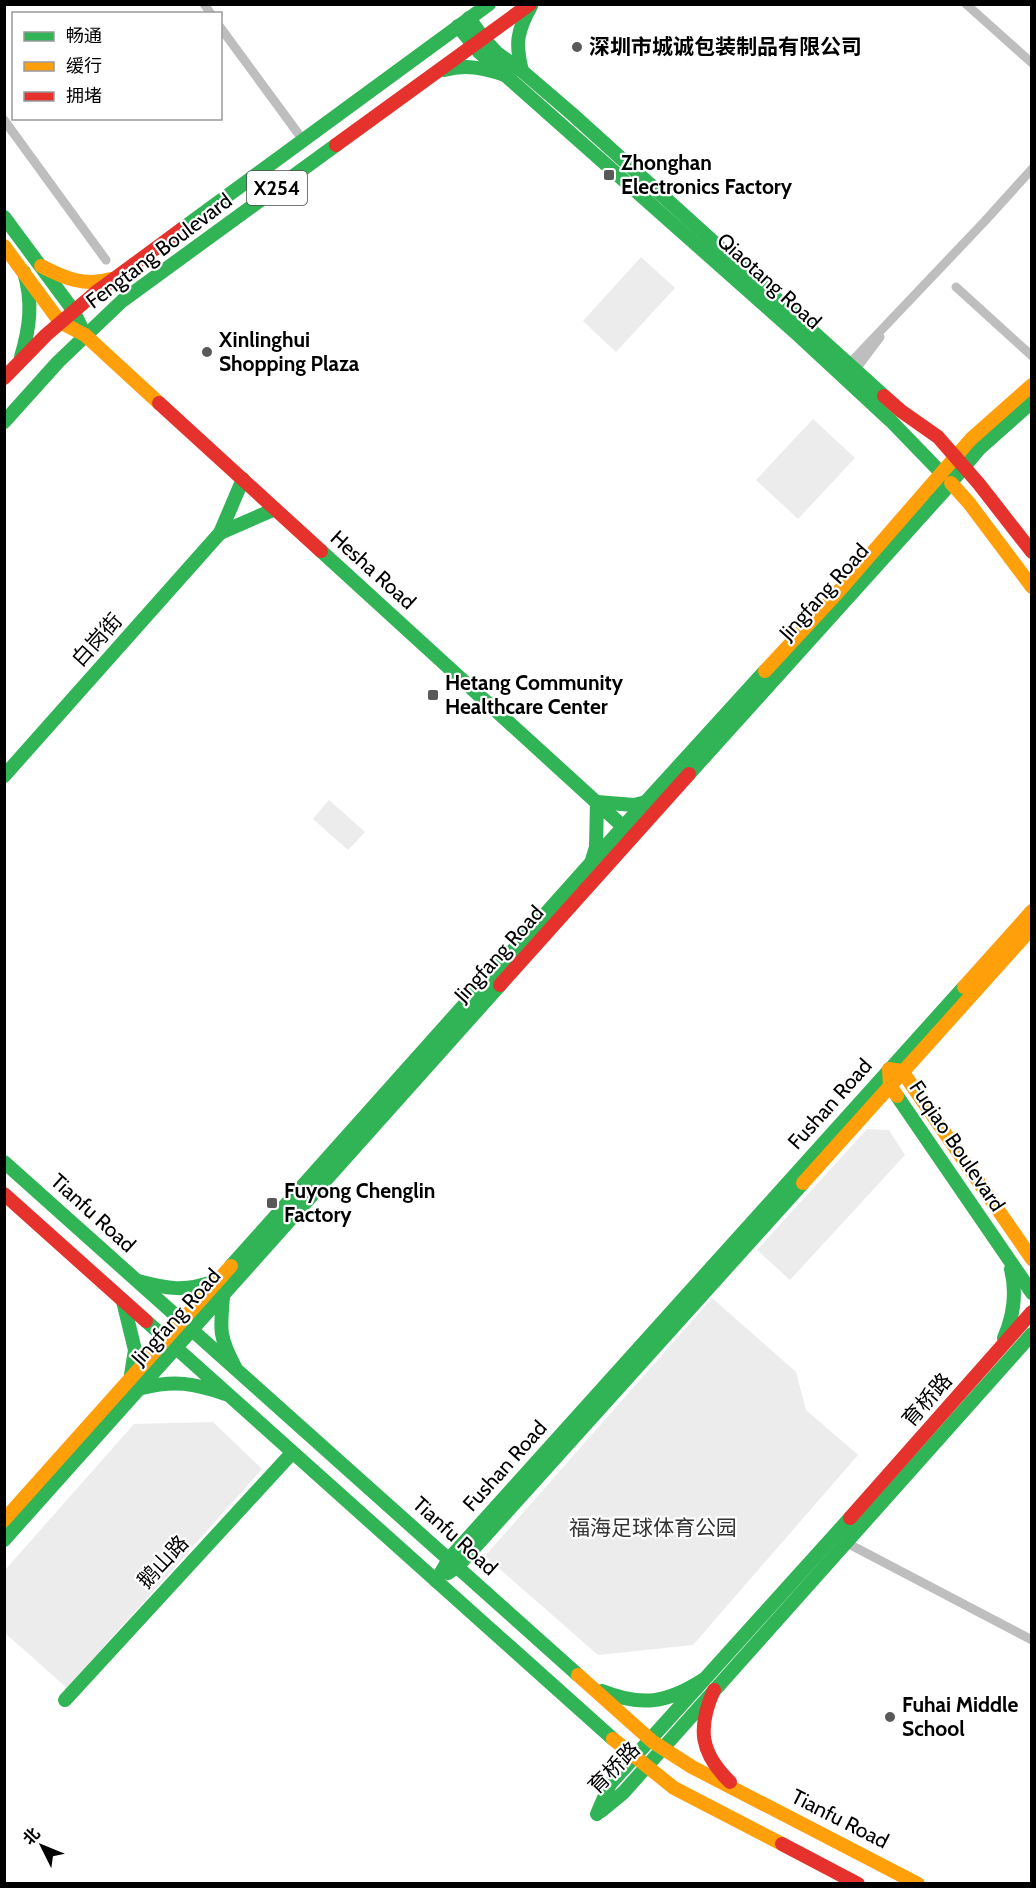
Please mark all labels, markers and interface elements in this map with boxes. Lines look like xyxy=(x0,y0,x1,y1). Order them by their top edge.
legend xyxy=(12,12,222,120)
text: 畅通 xyxy=(66,25,102,47)
place label: 深圳市城诚包装制品有限公司 xyxy=(589,34,862,59)
marker: 深圳市城诚包装制品有限公司 xyxy=(570,40,584,54)
text: 缓行 xyxy=(66,55,102,77)
text: 拥堵 xyxy=(66,85,102,107)
place label: Zhonghan Electronics Factory xyxy=(621,150,793,199)
marker: Zhonghan Electronics Factory xyxy=(602,168,616,182)
road number: X254 xyxy=(247,171,307,205)
street label: Fengtang Boulevard xyxy=(81,188,237,314)
street label: Qiaotang Road xyxy=(712,227,827,334)
place label: Xinlinghui Shopping Plaza xyxy=(218,327,360,376)
marker: Xinlinghui Shopping Plaza xyxy=(200,345,214,359)
street label: Hesha Road xyxy=(326,525,421,614)
street label: Jingfang Road xyxy=(773,538,873,646)
street label: 白岗街 xyxy=(66,608,127,671)
place label: Hetang Community Healthcare Center xyxy=(445,670,624,719)
marker: Hetang Community Healthcare Center xyxy=(426,688,440,702)
street label: Jingfang Road xyxy=(448,900,548,1008)
street label: Fushan Road xyxy=(782,1053,877,1154)
street label: Fuqiao Boulevard xyxy=(904,1075,1010,1216)
street label: Tianfu Road xyxy=(46,1168,141,1257)
place label: Fuyong Chenglin Factory xyxy=(284,1178,435,1227)
marker: Fuyong Chenglin Factory xyxy=(265,1196,279,1210)
street label: Jingfang Road xyxy=(125,1263,225,1371)
street label: 育桥路 xyxy=(897,1368,957,1432)
street label: Fushan Road xyxy=(457,1415,552,1516)
street label: Tianfu Road xyxy=(408,1491,503,1580)
park label: 福海足球体育公园 xyxy=(569,1515,737,1540)
street label: 鹅山路 xyxy=(132,1530,193,1593)
place label: Fuhai Middle School xyxy=(902,1692,1019,1741)
marker: Fuhai Middle School xyxy=(883,1710,897,1724)
street label: 育桥路 xyxy=(583,1737,645,1799)
street label: Tianfu Road xyxy=(788,1783,893,1854)
north arrow xyxy=(12,1816,72,1876)
text: 北 xyxy=(19,1824,44,1848)

